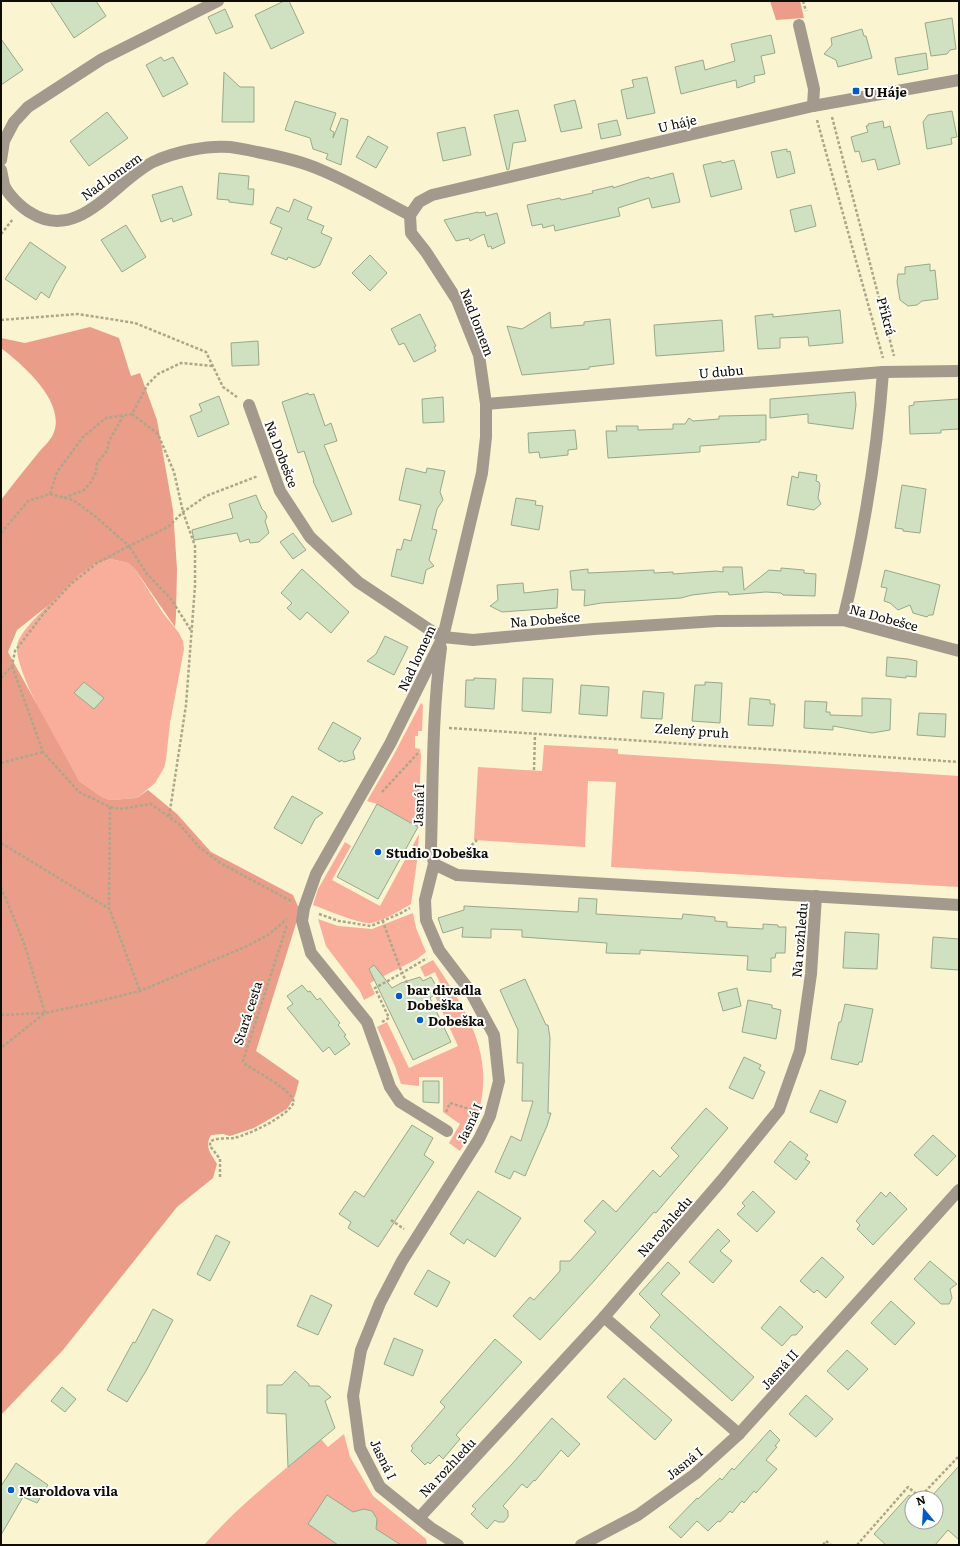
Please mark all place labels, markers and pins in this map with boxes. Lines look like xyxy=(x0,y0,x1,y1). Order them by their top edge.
place label: U Háje xyxy=(864,82,907,101)
marker: U Háje xyxy=(851,86,861,96)
place label: Studio Dobeška xyxy=(386,843,489,862)
marker: Studio Dobeška xyxy=(373,847,383,857)
place label: bar divadla Dobeška xyxy=(407,980,482,1014)
marker: bar divadla Dobeška xyxy=(394,991,404,1001)
place label: Dobeška xyxy=(428,1011,485,1030)
marker: Dobeška xyxy=(415,1015,425,1025)
place label: Maroldova vila xyxy=(19,1481,119,1500)
marker: Maroldova vila xyxy=(6,1485,16,1495)

